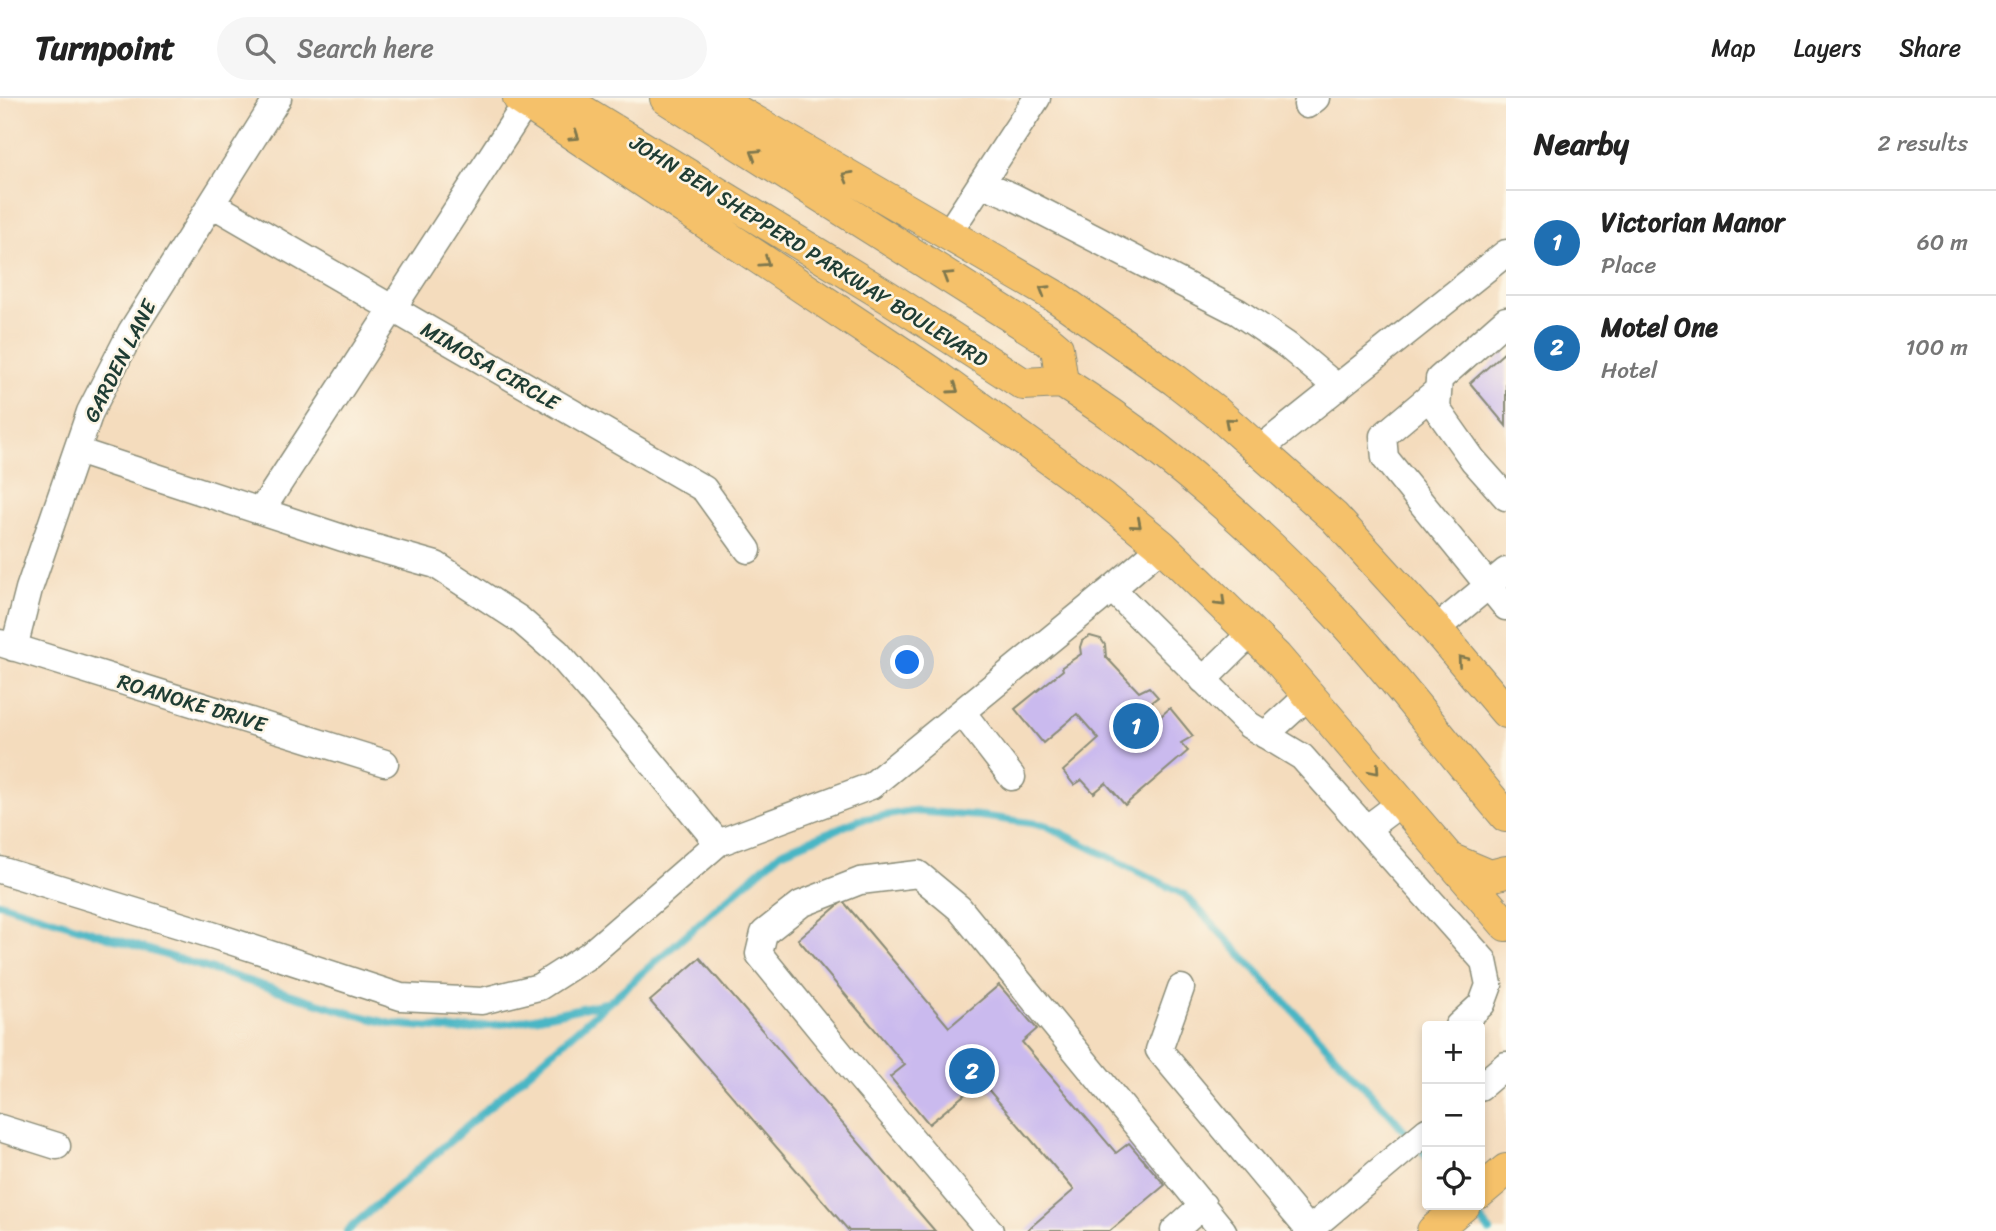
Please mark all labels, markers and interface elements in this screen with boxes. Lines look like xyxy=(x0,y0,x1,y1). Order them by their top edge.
search box xyxy=(217,17,707,80)
text: Turnpoint xyxy=(35,19,175,77)
text: Search here xyxy=(297,25,434,71)
text: Map xyxy=(1711,27,1756,69)
text: Layers xyxy=(1794,27,1861,69)
text: Share xyxy=(1899,27,1961,69)
icon: search xyxy=(241,29,279,67)
text: Nearby xyxy=(1534,117,1629,171)
text: 2 results xyxy=(1877,123,1968,164)
street label: JOHN BEN SHEPPERD PARKWAY BOULEVARD xyxy=(621,124,996,378)
one-way arrow xyxy=(568,128,581,141)
one-way arrow xyxy=(749,150,762,163)
one-way arrow xyxy=(842,171,854,184)
text: Victorian Manor xyxy=(1601,199,1785,245)
text: 1 xyxy=(1552,222,1562,263)
text: 60 m xyxy=(1917,222,1968,263)
text: Place xyxy=(1601,245,1656,286)
one-way arrow xyxy=(757,254,770,266)
one-way arrow xyxy=(942,271,955,284)
one-way arrow xyxy=(1039,285,1052,298)
street label: GARDEN LANE xyxy=(73,292,168,429)
text: Motel One xyxy=(1601,304,1718,350)
street label: MIMOSA CIRCLE xyxy=(413,311,568,422)
text: 2 xyxy=(1550,327,1564,368)
text: 100 m xyxy=(1905,327,1968,368)
text: Hotel xyxy=(1601,350,1657,391)
one-way arrow xyxy=(946,381,959,393)
one-way arrow xyxy=(1224,418,1237,430)
one-way arrow xyxy=(1128,516,1141,528)
one-way arrow xyxy=(1213,594,1226,607)
your location xyxy=(890,645,924,679)
one-way arrow xyxy=(1458,655,1470,668)
street label: ROANOKE DRIVE xyxy=(113,662,272,744)
pin: 1 xyxy=(1113,700,1159,752)
one-way arrow xyxy=(1367,762,1379,775)
map controls xyxy=(1422,1021,1485,1210)
button: + xyxy=(1422,1021,1485,1084)
pin: 2 xyxy=(949,1045,995,1097)
button: − xyxy=(1422,1084,1485,1147)
button: locate xyxy=(1422,1147,1485,1210)

